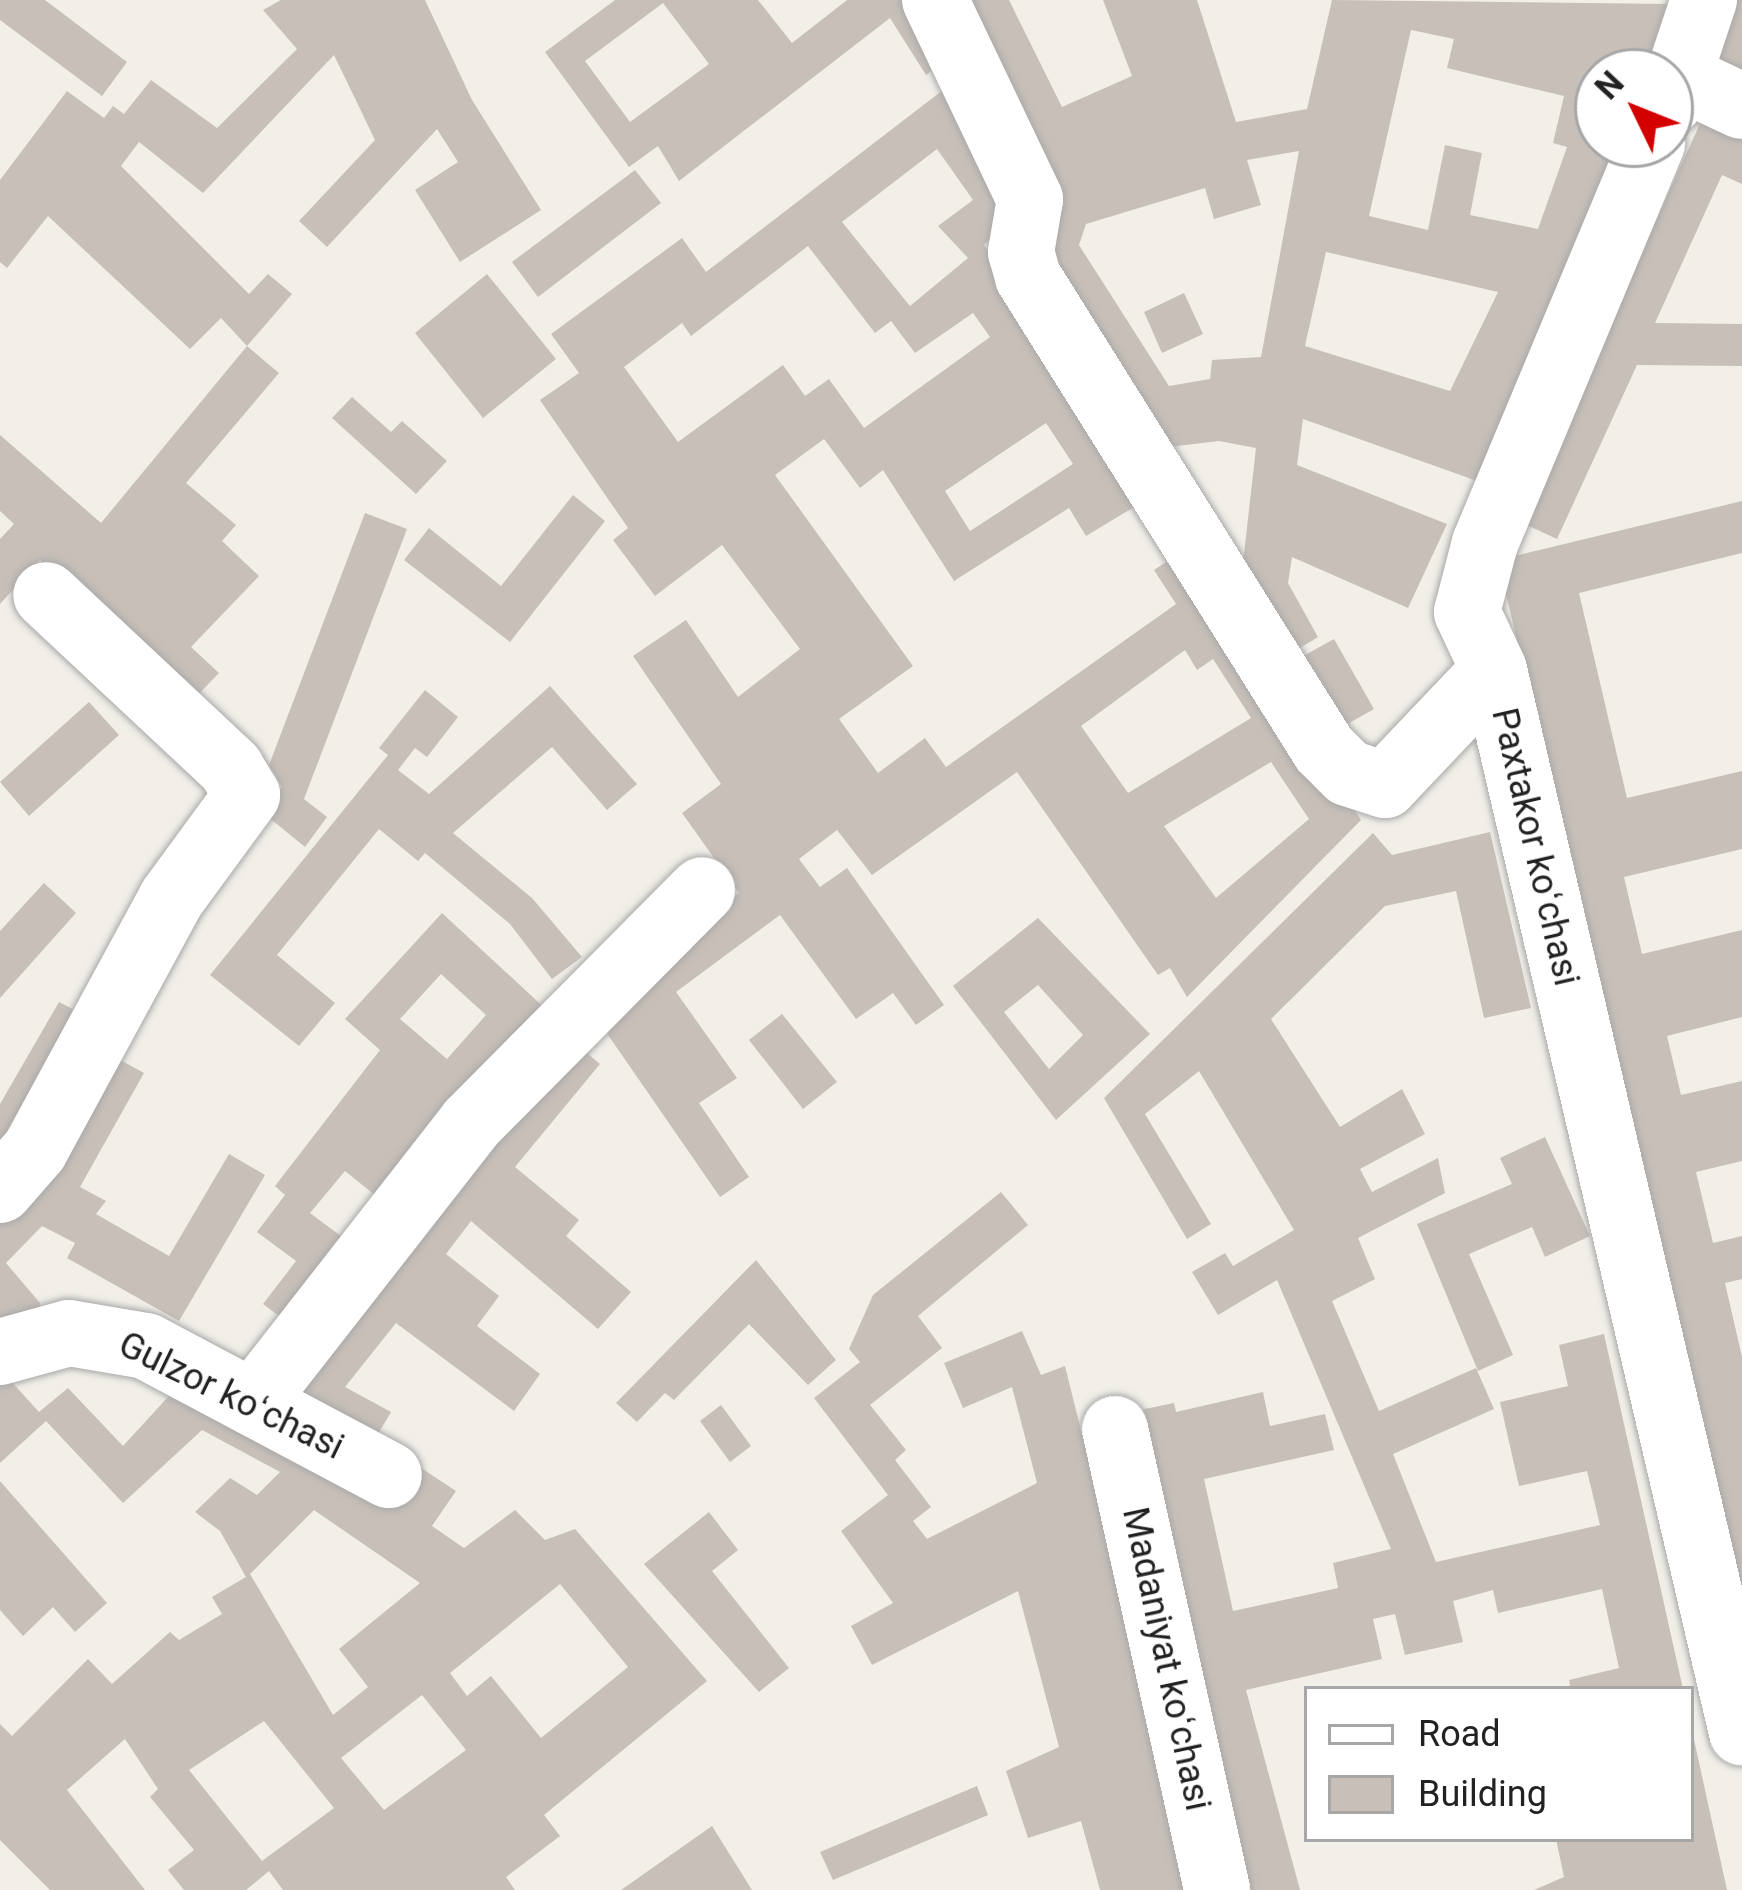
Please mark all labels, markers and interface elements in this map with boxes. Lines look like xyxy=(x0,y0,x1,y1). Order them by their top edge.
north arrow xyxy=(1574,48,1694,168)
text: N xyxy=(1587,63,1632,107)
street label: Paxtakor koʻchasi xyxy=(1482,704,1588,990)
street label: Gulzor koʻchasi xyxy=(112,1323,350,1469)
street label: Madaniyat koʻchasi xyxy=(1113,1503,1219,1815)
legend xyxy=(1304,1686,1694,1842)
text: Road xyxy=(1418,1713,1501,1755)
text: Building xyxy=(1418,1773,1547,1815)

